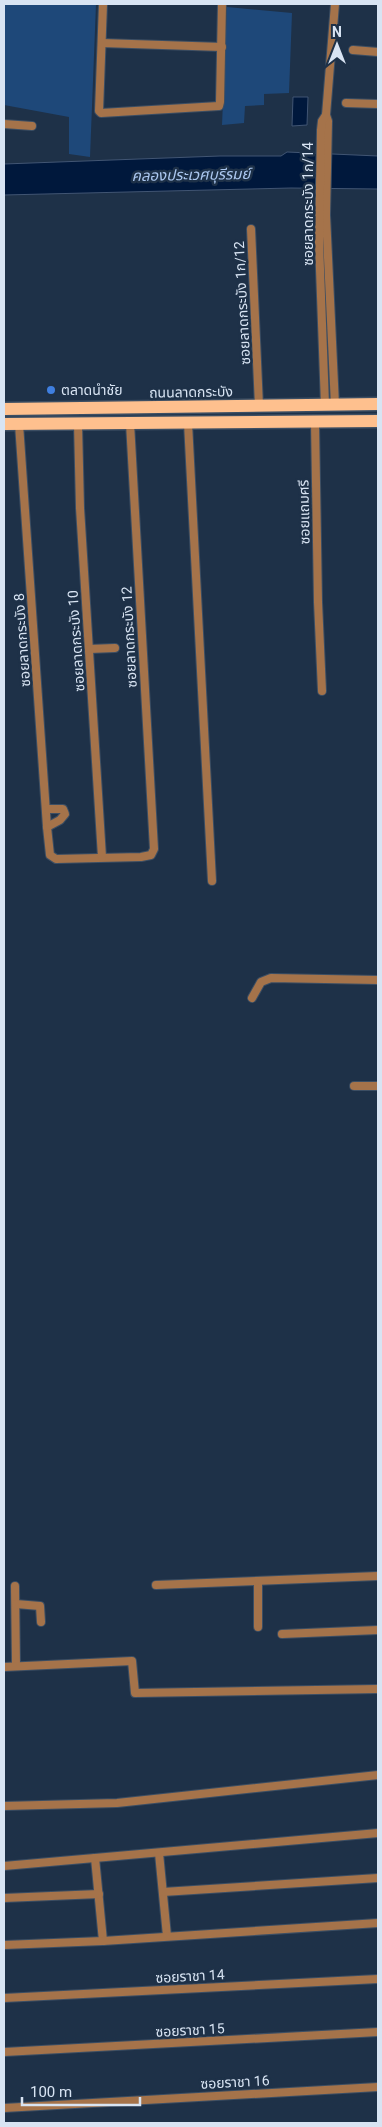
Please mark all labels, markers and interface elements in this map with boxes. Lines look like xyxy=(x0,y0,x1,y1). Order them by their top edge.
north arrow xyxy=(312,20,362,70)
text: N xyxy=(332,24,342,40)
street label: ซอยลาดกระบัง 1ก/14 xyxy=(300,142,316,266)
water label: คลองประเวศบุรีรมย์ xyxy=(131,165,254,185)
street label: ซอยลาดกระบัง 1ก/12 xyxy=(231,241,253,365)
place label: ตลาดนำชัย xyxy=(61,382,123,398)
street label: ถนนลาดกระบัง xyxy=(149,383,233,401)
marker: ตลาดนำชัย xyxy=(45,384,57,396)
street label: ซอยแถมศรี xyxy=(295,479,313,544)
street label: ซอยลาดกระบัง 12 xyxy=(118,586,140,688)
street label: ซอยลาดกระบัง 10 xyxy=(64,590,88,692)
street label: ซอยลาดกระบัง 8 xyxy=(11,593,33,687)
street label: ซอยราชา 14 xyxy=(155,1966,225,1986)
street label: ซอยราชา 15 xyxy=(155,2020,225,2040)
street label: ซอยราชา 16 xyxy=(200,2072,270,2092)
scale bar xyxy=(22,2074,140,2106)
text: 100 m xyxy=(30,2083,72,2101)

